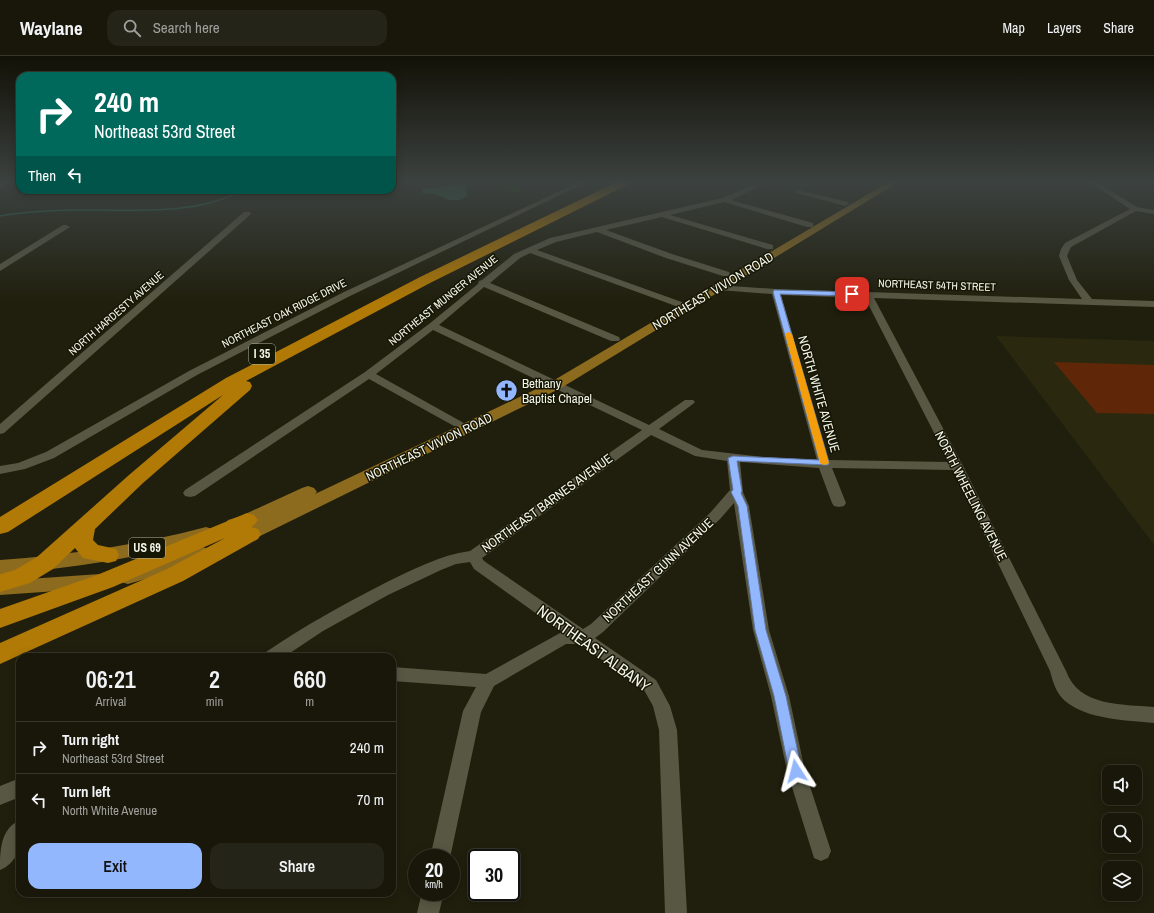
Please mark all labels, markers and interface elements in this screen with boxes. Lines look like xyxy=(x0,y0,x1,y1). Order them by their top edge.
search box xyxy=(107,10,387,46)
text: Waylane xyxy=(20,15,83,41)
icon: search xyxy=(121,17,143,39)
text: Search here xyxy=(153,17,220,38)
text: Map xyxy=(1003,19,1025,37)
text: Layers xyxy=(1047,19,1081,37)
text: Share xyxy=(1103,19,1134,37)
text: 240 m xyxy=(94,83,159,121)
icon: right xyxy=(28,88,80,140)
text: Northeast 53rd Street xyxy=(94,119,235,144)
icon: left xyxy=(64,164,86,186)
text: Then xyxy=(28,165,56,186)
street label: NORTHEAST VIVION ROAD xyxy=(649,248,777,334)
street label: NORTHEAST MUNGER AVENUE xyxy=(386,252,500,348)
street label: NORTH HARDESTY AVENUE xyxy=(65,268,167,358)
street label: NORTHEAST OAK RIDGE DRIVE xyxy=(219,275,349,351)
street label: NORTHEAST 54TH STREET xyxy=(878,276,997,294)
pin xyxy=(835,277,869,311)
icon: arrive xyxy=(841,283,863,305)
street label: NORTH WHITE AVENUE xyxy=(794,334,844,454)
road number: I 35 xyxy=(249,344,275,364)
place label: Bethany Baptist Chapel xyxy=(522,375,592,407)
church icon: Bethany Baptist Chapel xyxy=(493,377,519,403)
street label: NORTHEAST VIVION ROAD xyxy=(363,409,495,485)
street label: NORTH WHEELING AVENUE xyxy=(931,428,1011,564)
street label: NORTHEAST BARNES AVENUE xyxy=(478,450,616,556)
street label: NORTHEAST GUNN AVENUE xyxy=(599,514,717,626)
road number: US 69 xyxy=(129,538,165,558)
street label: NORTHEAST ALBANY xyxy=(533,599,655,697)
text: 06:21 xyxy=(86,663,136,695)
text: 2 xyxy=(209,663,220,695)
text: 660 xyxy=(293,663,326,695)
text: Arrival xyxy=(95,693,126,710)
text: min xyxy=(206,693,223,710)
text: m xyxy=(305,693,314,710)
text: Turn right xyxy=(62,729,119,750)
icon: right xyxy=(28,737,50,759)
text: 240 m xyxy=(350,737,384,758)
text: Northeast 53rd Street xyxy=(62,750,164,767)
position arrow xyxy=(775,750,817,792)
map controls xyxy=(1102,765,1142,901)
button: sound xyxy=(1102,765,1142,805)
text: Turn left xyxy=(62,781,110,802)
icon: left xyxy=(28,789,50,811)
text: 70 m xyxy=(357,789,384,810)
text: North White Avenue xyxy=(62,802,157,819)
button: search xyxy=(1102,813,1142,853)
button: Exit xyxy=(28,843,202,889)
button: Share xyxy=(210,843,384,889)
speed limit sign: 30 xyxy=(468,849,520,901)
text: 20 xyxy=(425,856,443,883)
button: layers xyxy=(1102,861,1142,901)
text: km/h xyxy=(425,878,443,891)

